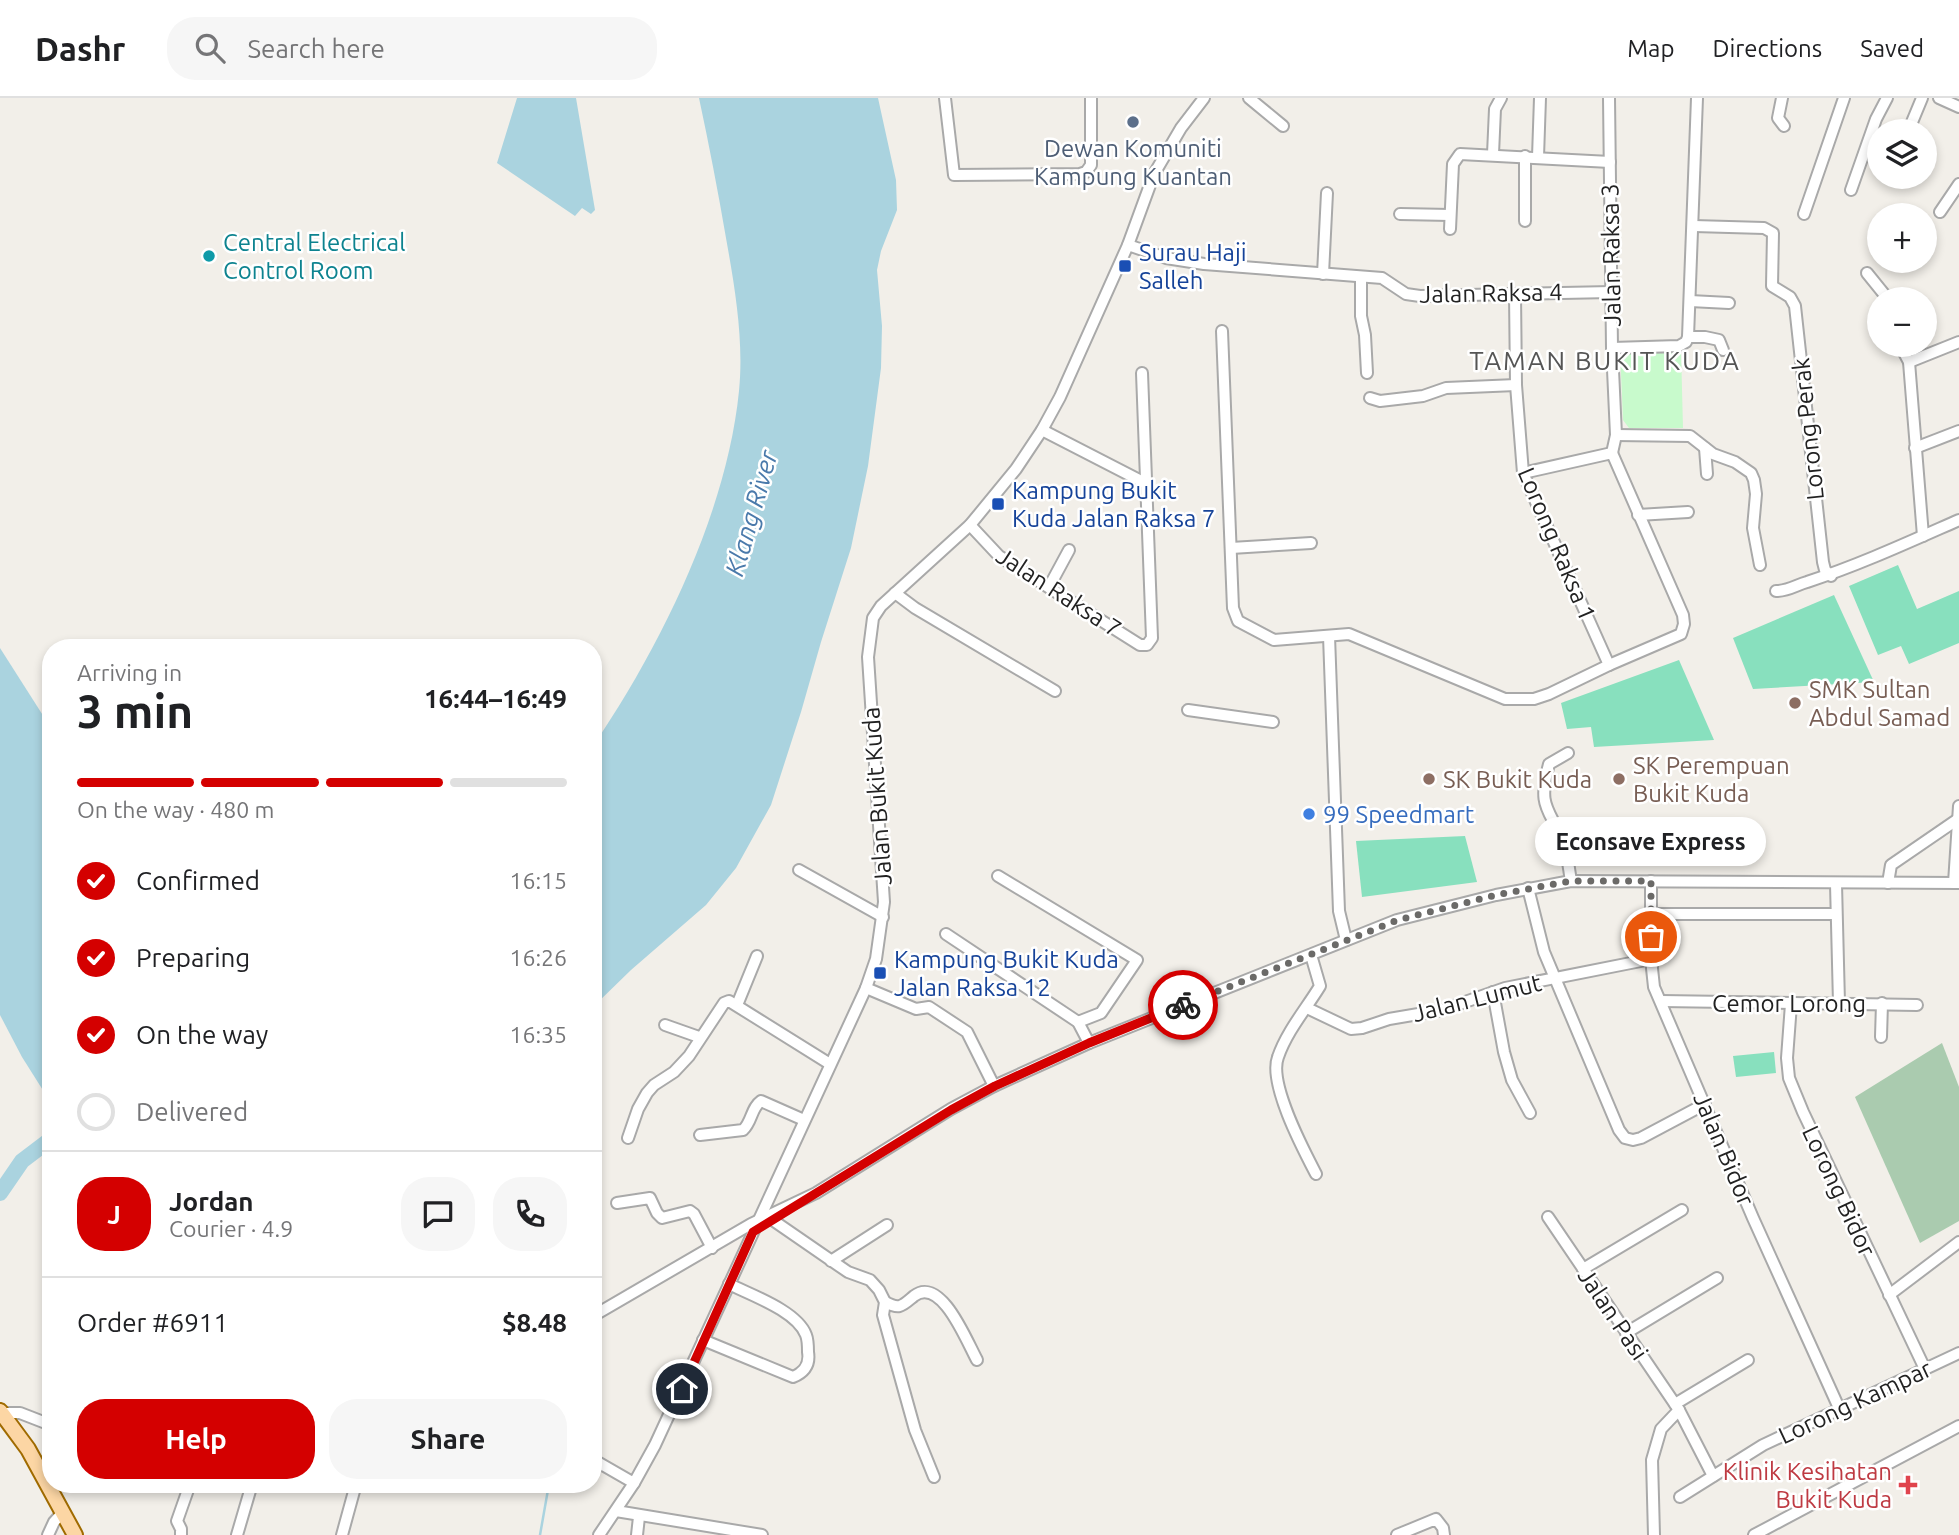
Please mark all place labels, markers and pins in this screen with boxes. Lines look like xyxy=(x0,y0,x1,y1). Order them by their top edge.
marker: Dewan Komuniti Kampung Kuantan xyxy=(1125,114,1141,130)
place label: Dewan Komuniti Kampung Kuantan xyxy=(1034,135,1232,190)
place label: Central Electrical Control Room xyxy=(223,229,406,284)
place label: Surau Haji Salleh xyxy=(1139,239,1247,294)
marker: Central Electrical Control Room xyxy=(201,248,217,264)
marker: Surau Haji Salleh xyxy=(1117,258,1133,274)
place label: Kampung Bukit Kuda Jalan Raksa 7 xyxy=(1012,477,1215,532)
marker: Kampung Bukit Kuda Jalan Raksa 7 xyxy=(990,496,1006,512)
place label: SMK Sultan Abdul Samad xyxy=(1809,676,1950,731)
marker: SMK Sultan Abdul Samad xyxy=(1787,695,1803,711)
place label: SK Perempuan Bukit Kuda xyxy=(1633,752,1790,807)
place label: SK Bukit Kuda xyxy=(1443,766,1592,793)
marker: SK Bukit Kuda xyxy=(1421,771,1437,787)
marker: SK Perempuan Bukit Kuda xyxy=(1611,771,1627,787)
place label: 99 Speedmart xyxy=(1323,801,1475,828)
marker: 99 Speedmart xyxy=(1301,806,1317,822)
callout: Econsave Express xyxy=(1536,818,1766,867)
pin xyxy=(1621,907,1681,967)
place label: Kampung Bukit Kuda Jalan Raksa 12 xyxy=(894,946,1119,1001)
marker: Kampung Bukit Kuda Jalan Raksa 12 xyxy=(872,965,888,981)
pin xyxy=(652,1359,712,1419)
place label: Klinik Kesihatan Bukit Kuda xyxy=(1723,1458,1892,1513)
marker: Klinik Kesihatan Bukit Kuda xyxy=(1898,1475,1918,1495)

